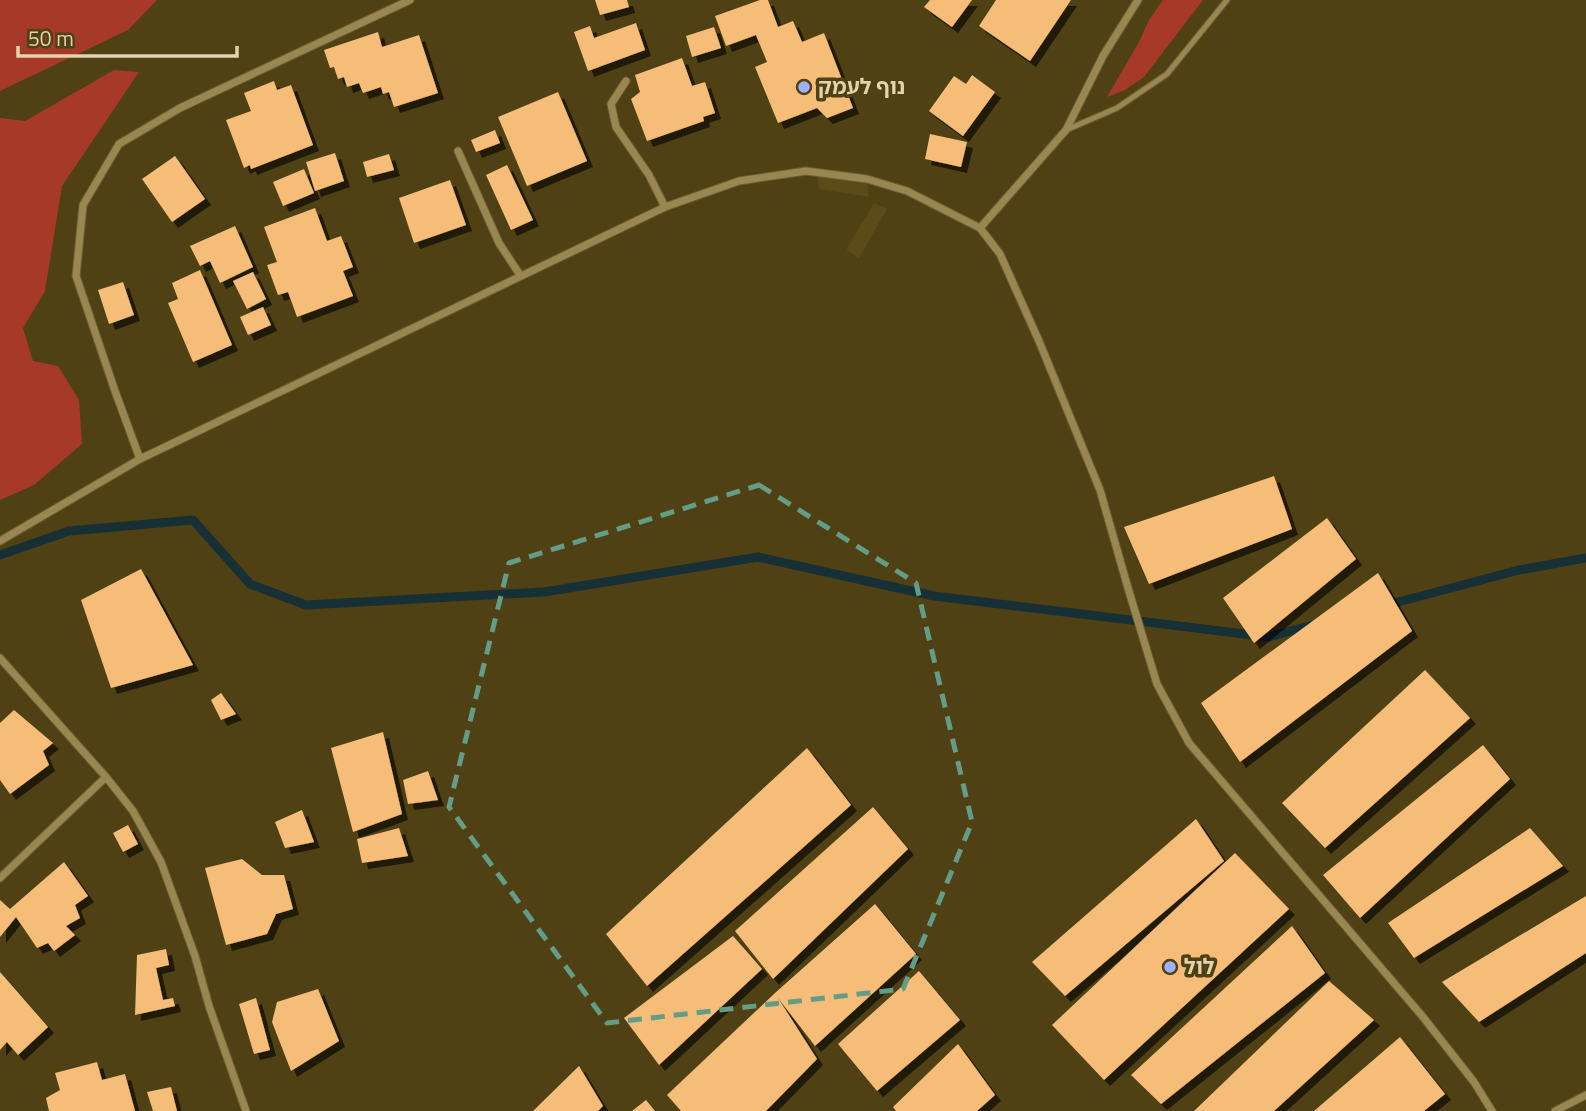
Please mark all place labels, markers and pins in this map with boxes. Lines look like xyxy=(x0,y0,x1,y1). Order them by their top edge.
place label: נוף לעמק xyxy=(818,70,905,102)
marker: נוף לעמק xyxy=(796,79,812,95)
place label: לול xyxy=(1184,950,1215,982)
marker: לול xyxy=(1162,959,1178,975)

